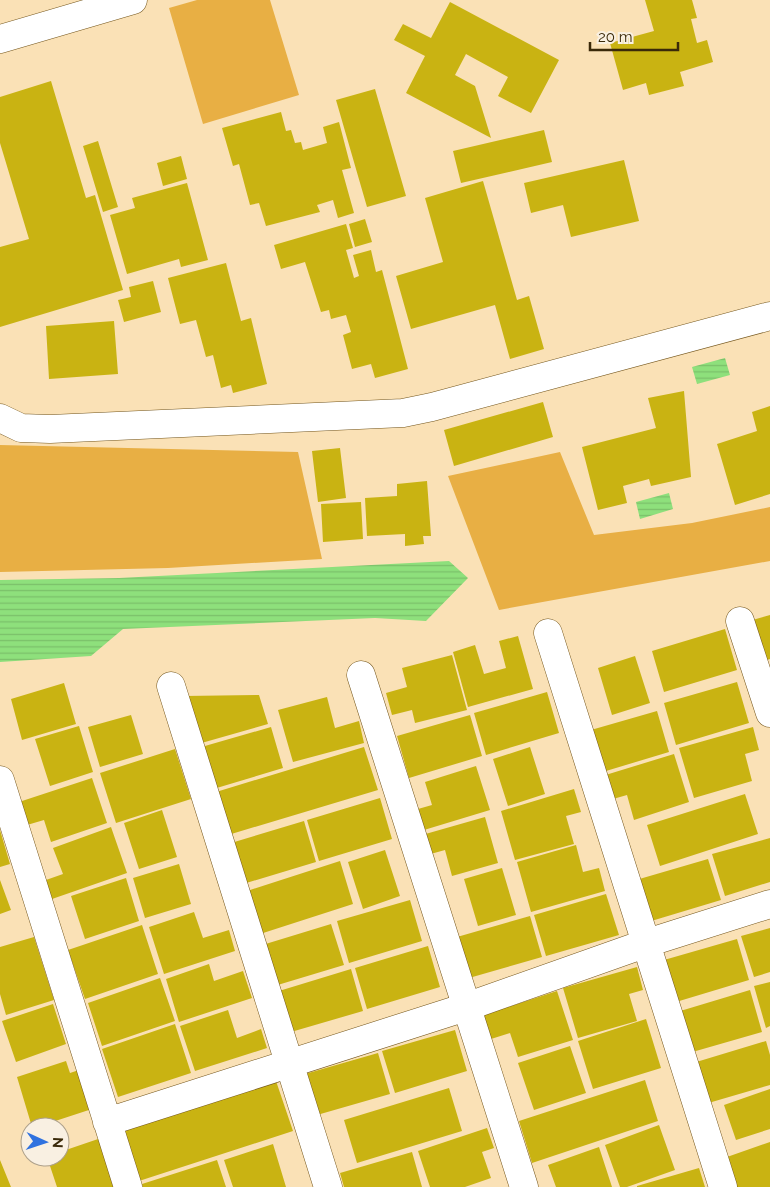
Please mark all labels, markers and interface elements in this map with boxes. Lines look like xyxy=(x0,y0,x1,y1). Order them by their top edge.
scale bar xyxy=(590,20,678,52)
text: 20 m xyxy=(598,28,633,46)
north arrow xyxy=(20,1117,70,1167)
text: N xyxy=(50,1137,66,1148)

